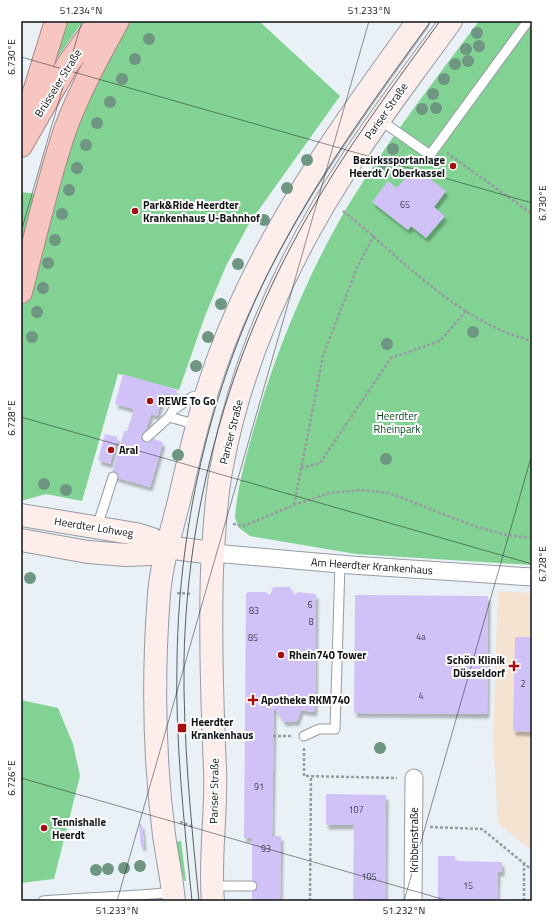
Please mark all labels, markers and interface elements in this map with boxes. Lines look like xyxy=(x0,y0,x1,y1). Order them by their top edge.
text: 51.234°N xyxy=(60,3,102,18)
text: 51.233°N xyxy=(348,3,390,18)
text: 6.730°E xyxy=(4,39,19,75)
street label: Brüsseler Straße xyxy=(31,46,86,120)
street label: Pariser Straße xyxy=(361,79,412,143)
place label: Bezirkssportanlage Heerdt / Oberkassel xyxy=(349,152,445,181)
marker: Bezirkssportanlage Heerdt / Oberkassel xyxy=(448,161,458,171)
text: 6.730°E xyxy=(535,185,550,221)
place label: Park&Ride Heerdter Krankenhaus U-Bahnhof xyxy=(143,197,260,226)
house number: 65 xyxy=(400,198,410,211)
marker: Park&Ride Heerdter Krankenhaus U-Bahnhof xyxy=(130,206,140,216)
place label: REWE To Go xyxy=(158,393,216,409)
marker: REWE To Go xyxy=(145,396,155,406)
street label: Pariser Straße xyxy=(215,398,247,466)
text: 6.728°E xyxy=(4,400,19,436)
park label: Heerdter Rheinpark xyxy=(374,408,421,437)
place label: Aral xyxy=(119,442,138,458)
marker: Aral xyxy=(106,445,116,455)
street label: Heerdter Lohweg xyxy=(53,513,135,541)
text: 6.728°E xyxy=(535,546,550,582)
street label: Am Heerdter Krankenhaus xyxy=(310,554,434,578)
house number: 6 xyxy=(307,598,313,611)
house number: 83 xyxy=(249,604,259,617)
house number: 8 xyxy=(308,615,314,628)
house number: 4a xyxy=(416,630,426,643)
house number: 85 xyxy=(248,631,258,644)
place label: Rhein740 Tower xyxy=(289,647,366,663)
marker: Rhein740 Tower xyxy=(276,650,286,660)
place label: Schön Klinik Düsseldorf xyxy=(447,652,505,681)
marker: Schön Klinik Düsseldorf xyxy=(508,660,520,672)
house number: 2 xyxy=(520,677,526,690)
house number: 4 xyxy=(418,689,424,702)
place label: Apotheke RKM740 xyxy=(261,692,350,708)
marker: Apotheke RKM740 xyxy=(248,695,258,705)
place label: Heerdter Krankenhaus xyxy=(191,714,253,743)
marker: Heerdter Krankenhaus xyxy=(176,722,188,734)
street label: Pariser Straße xyxy=(205,757,223,824)
text: 6.726°E xyxy=(4,760,19,796)
house number: 91 xyxy=(254,780,264,793)
house number: 107 xyxy=(348,803,364,816)
street label: Kribbenstraße xyxy=(406,807,422,873)
place label: Tennishalle Heerdt xyxy=(52,814,106,843)
marker: Tennishalle Heerdt xyxy=(39,823,49,833)
house number: 93 xyxy=(261,842,271,855)
house number: 105 xyxy=(361,870,377,883)
house number: 15 xyxy=(463,879,473,892)
text: 51.233°N xyxy=(96,903,138,918)
text: 51.232°N xyxy=(383,903,425,918)

